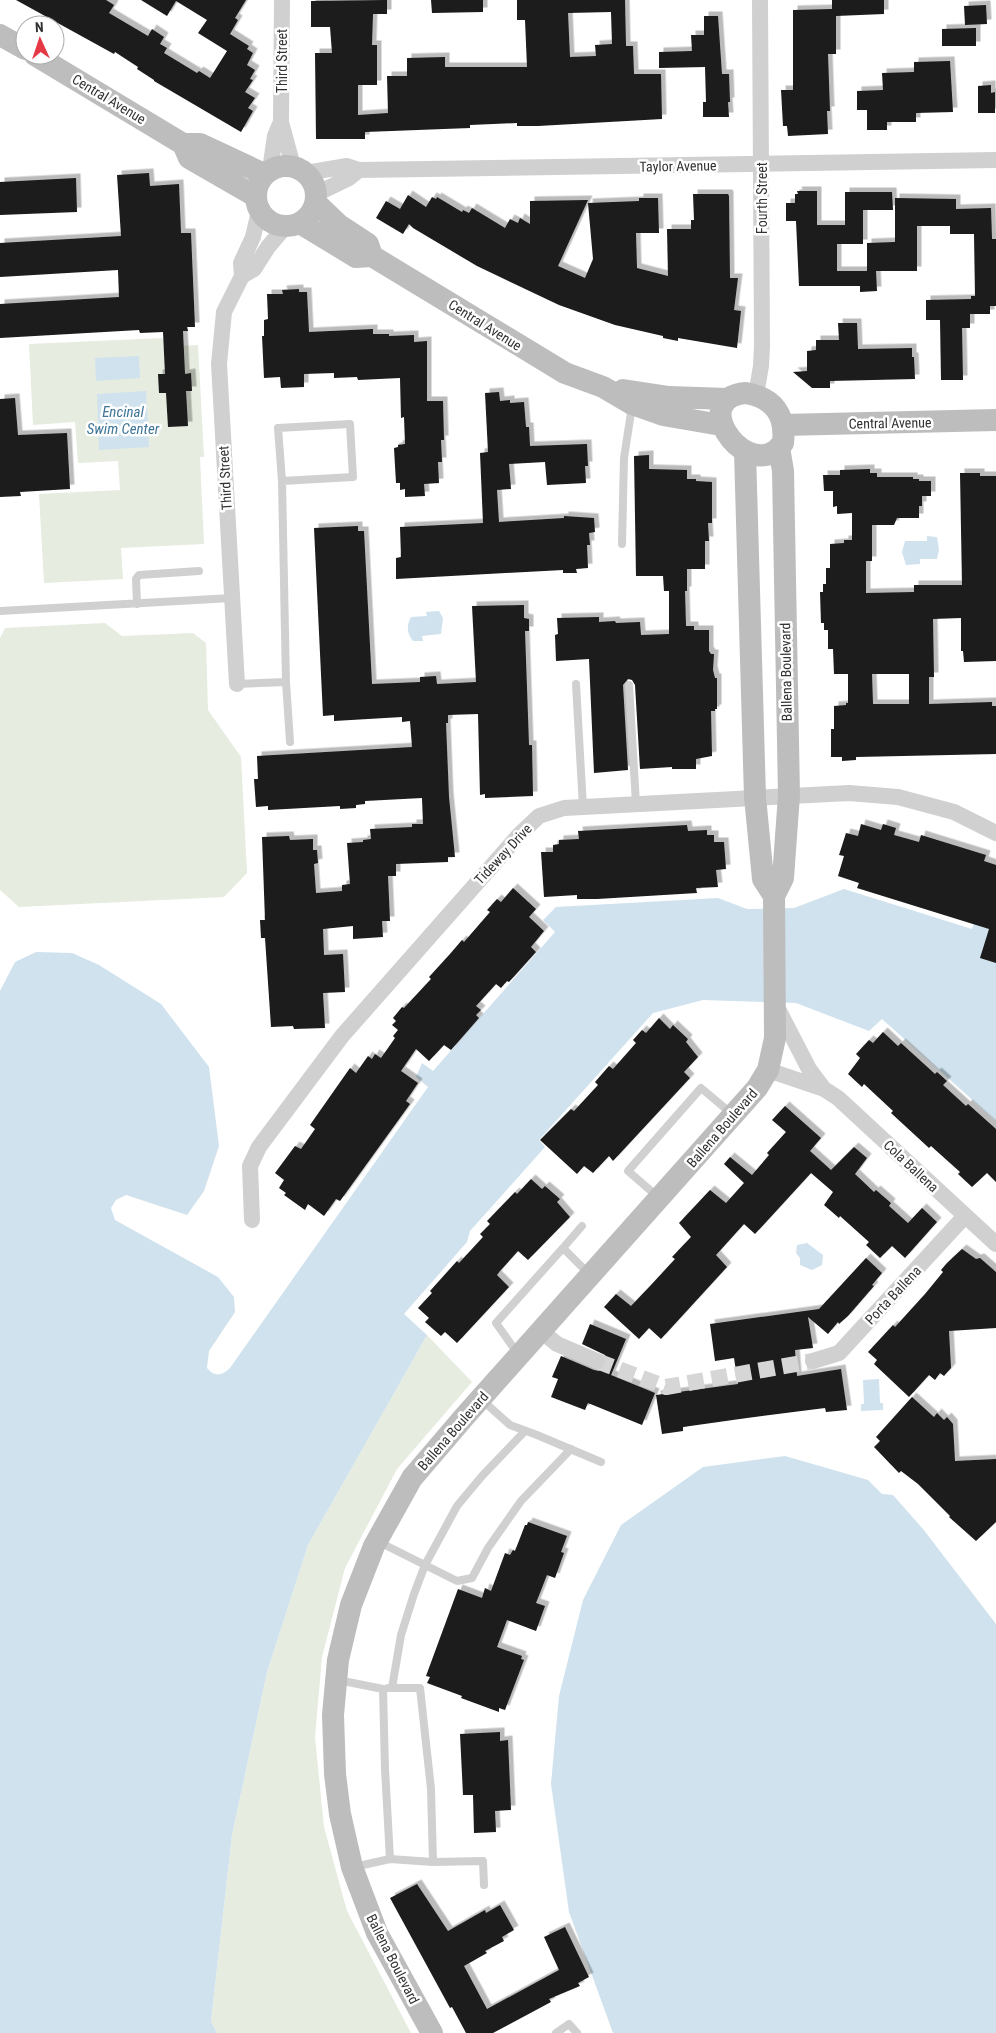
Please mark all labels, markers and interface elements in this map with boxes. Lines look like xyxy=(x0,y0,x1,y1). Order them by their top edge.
north arrow xyxy=(15,15,65,65)
text: N xyxy=(35,19,44,35)
street label: Third Street xyxy=(274,29,290,93)
street label: Central Avenue xyxy=(69,71,149,127)
street label: Taylor Avenue xyxy=(639,157,717,175)
street label: Fourth Street xyxy=(754,162,770,234)
street label: Central Avenue xyxy=(446,296,525,354)
water label: Encinal Swim Center xyxy=(87,403,160,438)
street label: Central Avenue xyxy=(848,414,932,432)
street label: Third Street xyxy=(215,445,235,511)
street label: Ballena Boulevard xyxy=(777,622,795,722)
street label: Tideway Drive xyxy=(471,820,535,887)
street label: Ballena Boulevard xyxy=(684,1085,760,1171)
street label: Cola Ballena xyxy=(880,1137,942,1195)
street label: Porta Ballena xyxy=(862,1262,924,1328)
street label: Ballena Boulevard xyxy=(415,1388,491,1474)
street label: Ballena Boulevard xyxy=(363,1911,423,2007)

